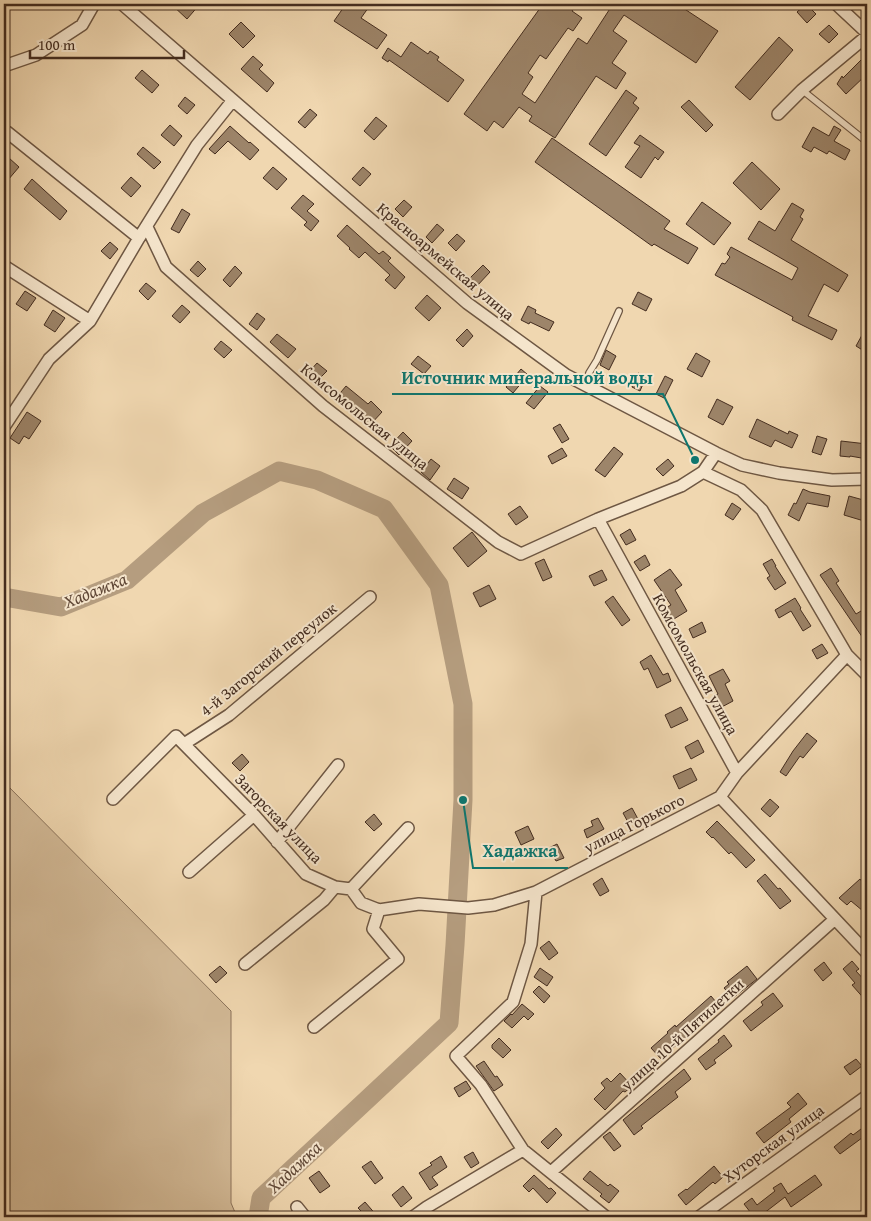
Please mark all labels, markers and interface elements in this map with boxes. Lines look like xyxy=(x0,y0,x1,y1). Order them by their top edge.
scale bar xyxy=(30,28,184,60)
text: 100 m xyxy=(38,34,76,55)
street label: Красноармейская улица xyxy=(372,196,520,326)
street label: Комсомольская улица xyxy=(296,357,434,475)
callout: Источник минеральной воды xyxy=(392,361,663,394)
text: Источник минеральной воды xyxy=(401,364,653,391)
water label: Хадажка xyxy=(58,565,131,615)
street label: Комсомольская улица xyxy=(647,589,745,739)
street label: 4-й Загорский переулок xyxy=(194,596,342,722)
street label: Загорская улица xyxy=(230,767,329,869)
street label: улица Горького xyxy=(579,787,689,859)
callout: Хадажка xyxy=(473,835,568,868)
text: Хадажка xyxy=(483,837,558,864)
street label: улица 10-й Пятилетки xyxy=(614,972,749,1097)
street label: Хуторская улица xyxy=(717,1098,829,1188)
water label: Хадажка xyxy=(260,1134,328,1200)

